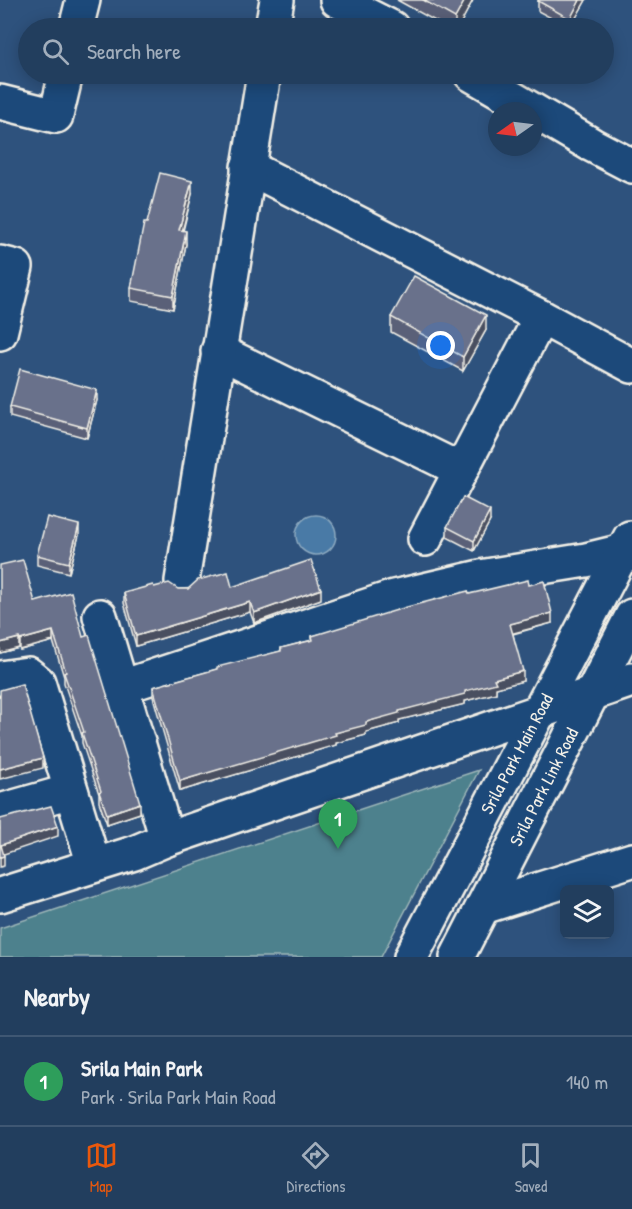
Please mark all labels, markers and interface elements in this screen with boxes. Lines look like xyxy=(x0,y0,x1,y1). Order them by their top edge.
search box xyxy=(18,18,614,84)
icon: search xyxy=(39,35,72,68)
text: Search here xyxy=(87,36,181,66)
north arrow xyxy=(488,102,542,156)
your location xyxy=(426,331,455,360)
street label: Srila Park Main Road xyxy=(474,689,559,818)
street label: Srila Park Link Road xyxy=(503,723,584,850)
pin: 1 xyxy=(318,800,358,849)
map controls xyxy=(560,885,614,939)
button: layers xyxy=(560,885,614,939)
text: Nearby xyxy=(24,979,90,1014)
text: Srila Main Park xyxy=(81,1053,203,1083)
text: 1 xyxy=(40,1068,47,1095)
text: 140 m xyxy=(566,1068,608,1095)
text: Park · Srila Park Main Road xyxy=(81,1083,275,1110)
tab: Map xyxy=(85,1139,118,1197)
tab: Directions xyxy=(287,1139,345,1197)
tab: Saved xyxy=(514,1139,547,1197)

